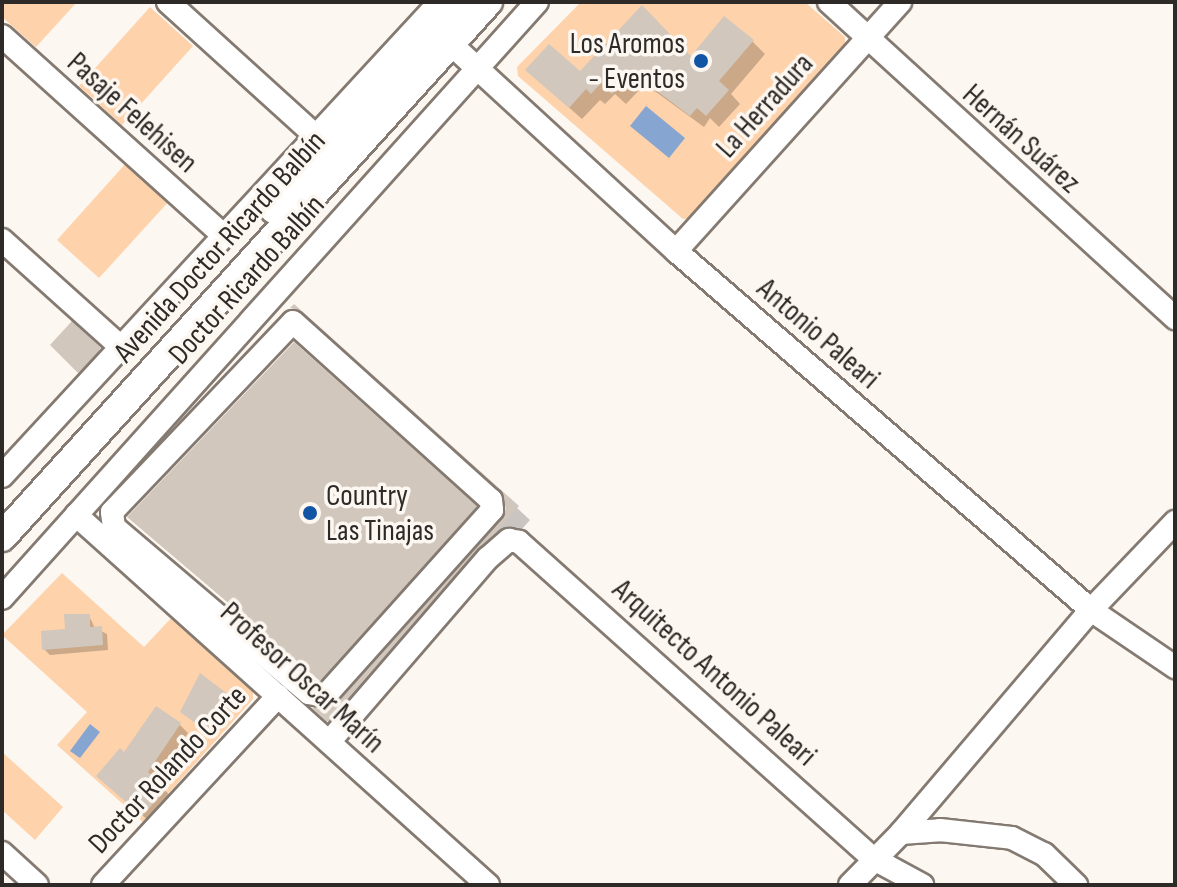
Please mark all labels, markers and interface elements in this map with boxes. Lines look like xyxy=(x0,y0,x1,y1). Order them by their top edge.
place label: Los Aromos - Eventos xyxy=(570,26,685,96)
street label: Pasaje Felehisen xyxy=(59,45,205,181)
street label: La Herradura xyxy=(709,46,821,166)
marker: Los Aromos - Eventos xyxy=(692,52,710,70)
street label: Hernán Suárez xyxy=(955,77,1087,201)
street label: Avenida Doctor Ricardo Balbín xyxy=(107,124,333,370)
street label: Doctor Ricardo Balbín xyxy=(161,188,333,372)
street label: Antonio Paleari xyxy=(749,271,887,397)
place label: Country Las Tinajas xyxy=(326,478,434,548)
marker: Country Las Tinajas xyxy=(301,504,319,522)
street label: Arquitecto Antonio Paleari xyxy=(605,572,823,774)
street label: Profesor Oscar Marín xyxy=(213,595,391,761)
street label: Doctor Rolando Corte xyxy=(81,679,255,861)

